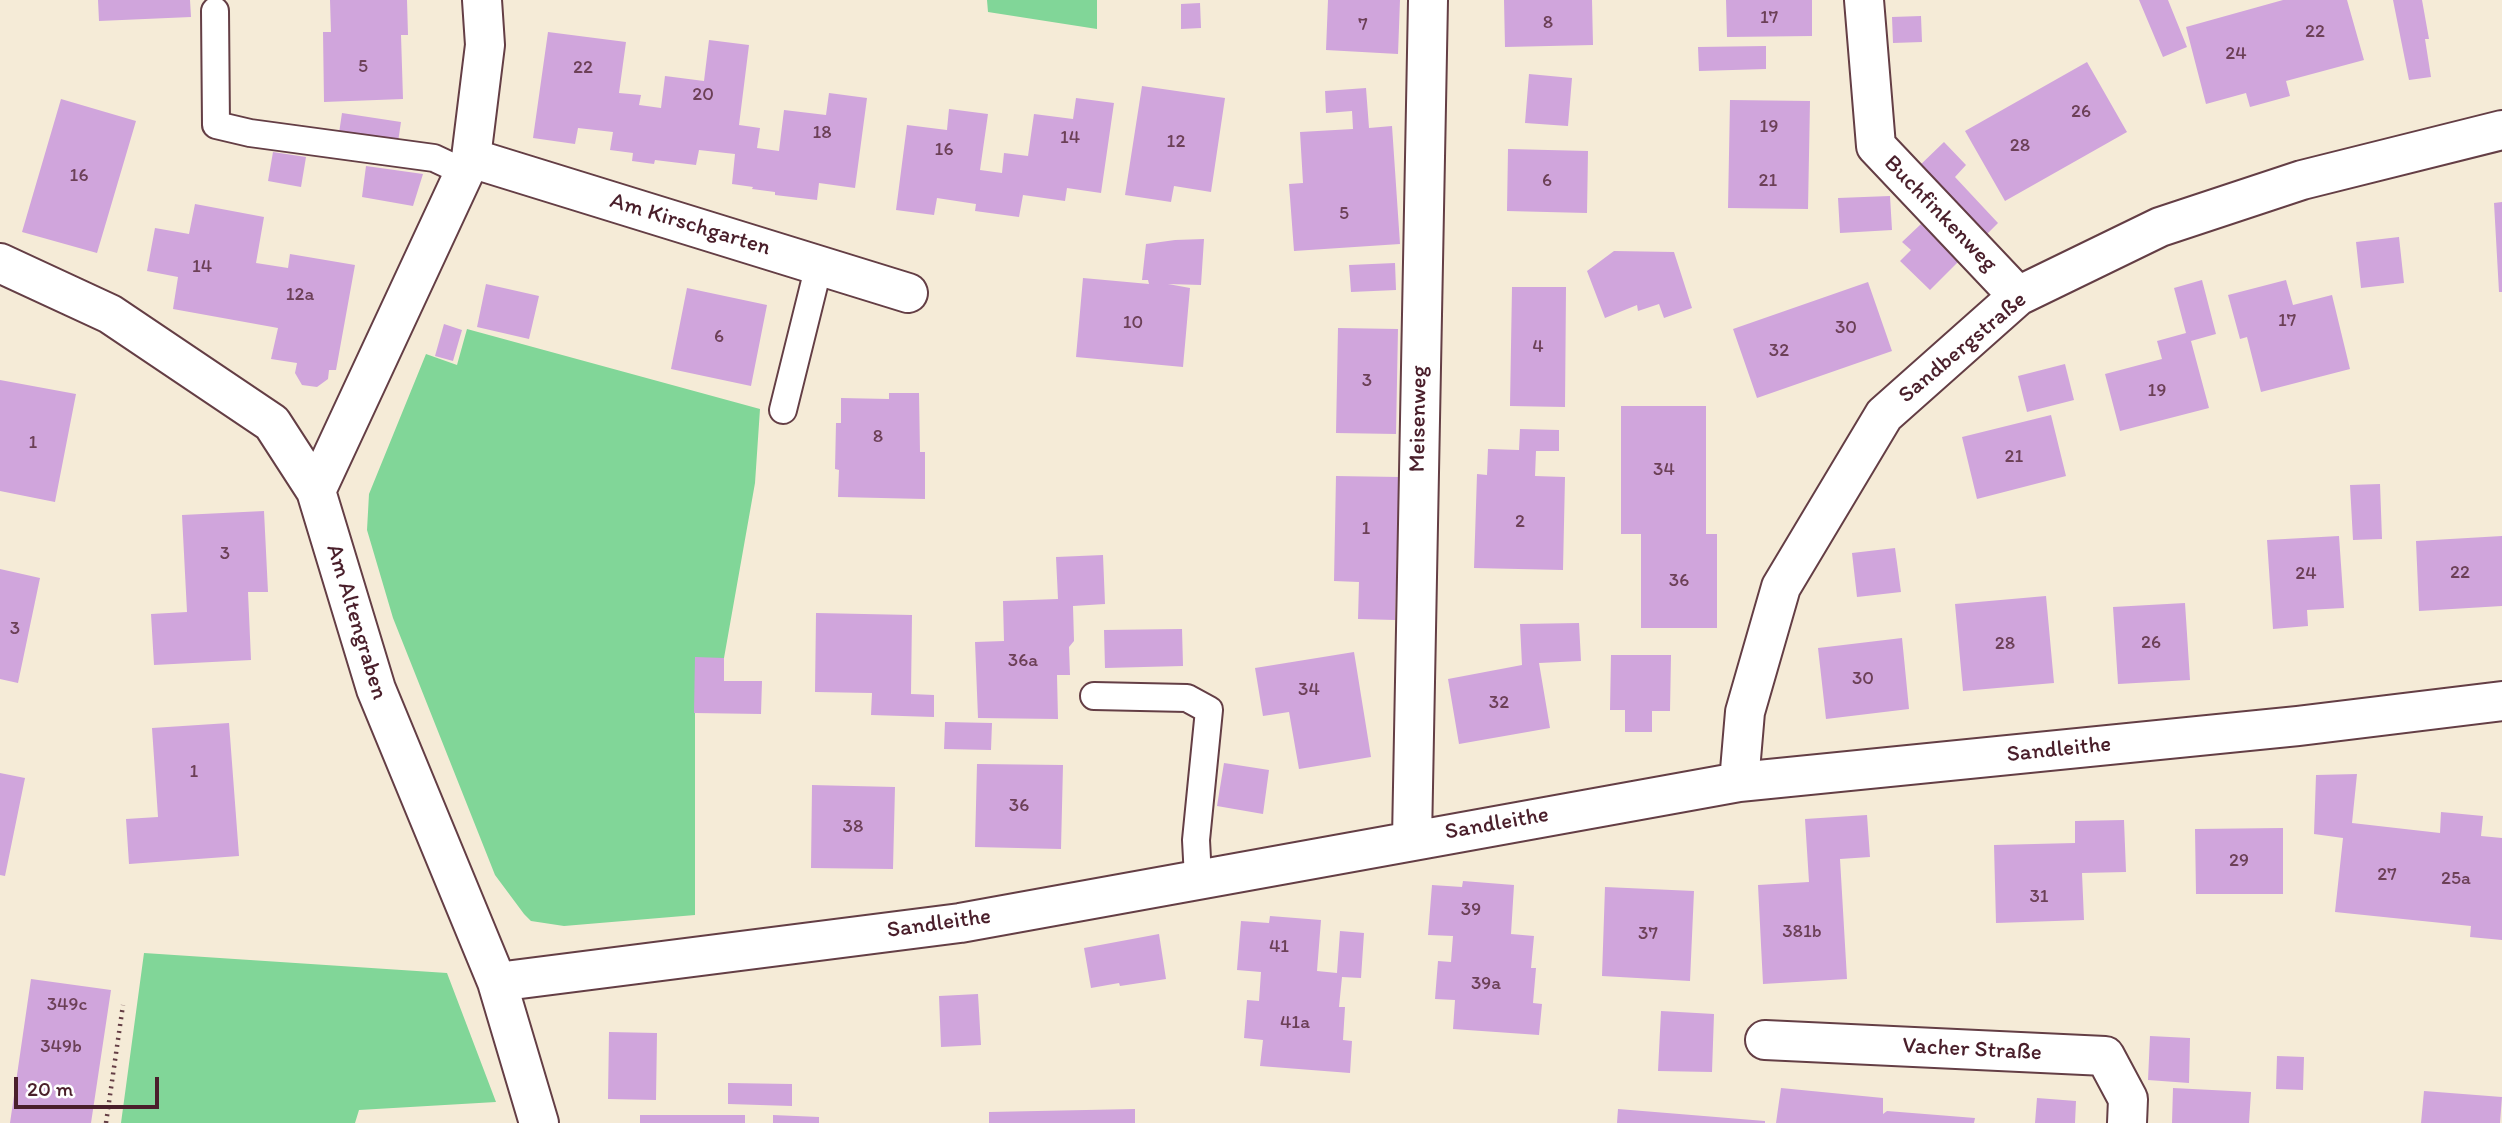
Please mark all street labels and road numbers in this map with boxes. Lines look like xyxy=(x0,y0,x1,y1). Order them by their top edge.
street label: Buchfinkenweg xyxy=(1877,150,2003,278)
street label: Am Kirschgarten xyxy=(606,187,774,263)
street label: Sandbergstraße xyxy=(1893,286,2033,410)
street label: Meisenweg xyxy=(1404,365,1434,473)
street label: Am Altengraben xyxy=(319,541,393,703)
street label: Sandleithe xyxy=(2005,731,2113,769)
street label: Sandleithe xyxy=(1443,801,1551,847)
street label: Sandleithe xyxy=(885,903,993,945)
street label: Vacher Straße xyxy=(1902,1033,2042,1067)

